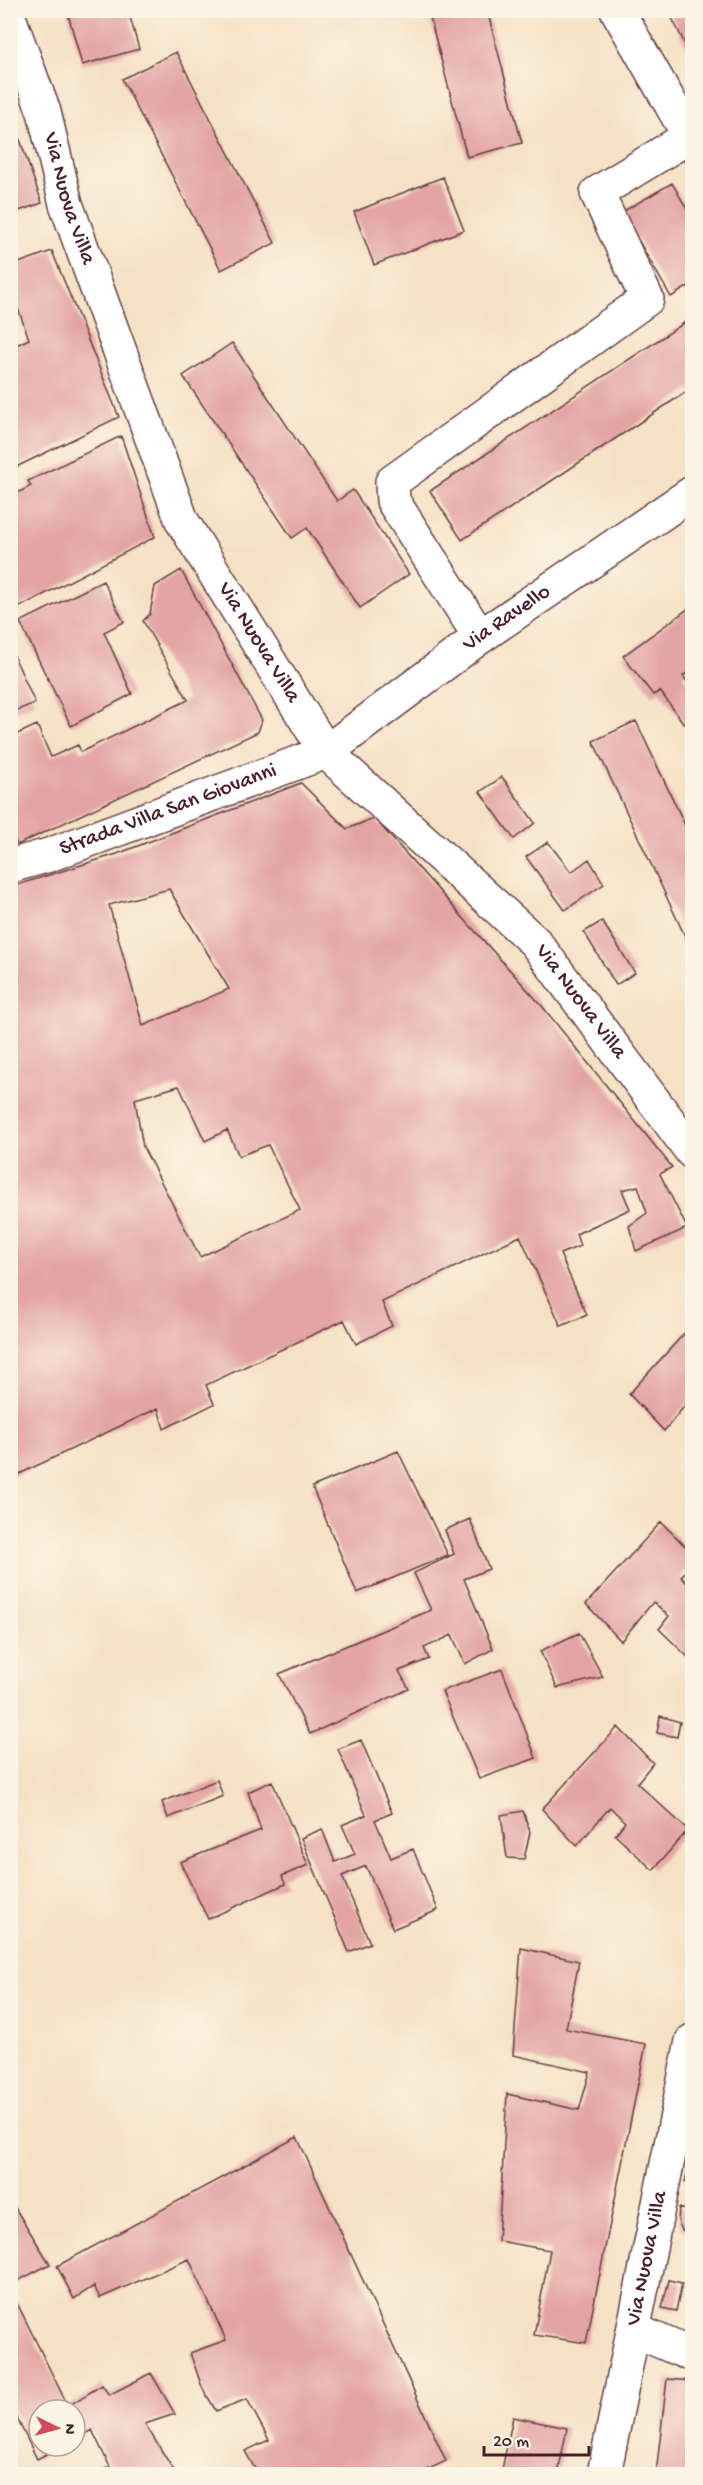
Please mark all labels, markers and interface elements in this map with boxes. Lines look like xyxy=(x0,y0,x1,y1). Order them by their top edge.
street label: Via Nuova Villa xyxy=(36,129,100,269)
street label: Via Nuova Villa xyxy=(210,577,306,709)
street label: Via Ravello xyxy=(457,580,556,658)
street label: Strada Villa San Giovanni xyxy=(56,758,281,863)
street label: Via Nuova Villa xyxy=(528,939,632,1065)
street label: Via Nuova Villa xyxy=(621,2188,674,2329)
north arrow xyxy=(27,2398,87,2458)
scale bar xyxy=(484,2419,589,2457)
text: N xyxy=(58,2423,78,2436)
text: 20 m xyxy=(493,2432,529,2453)

